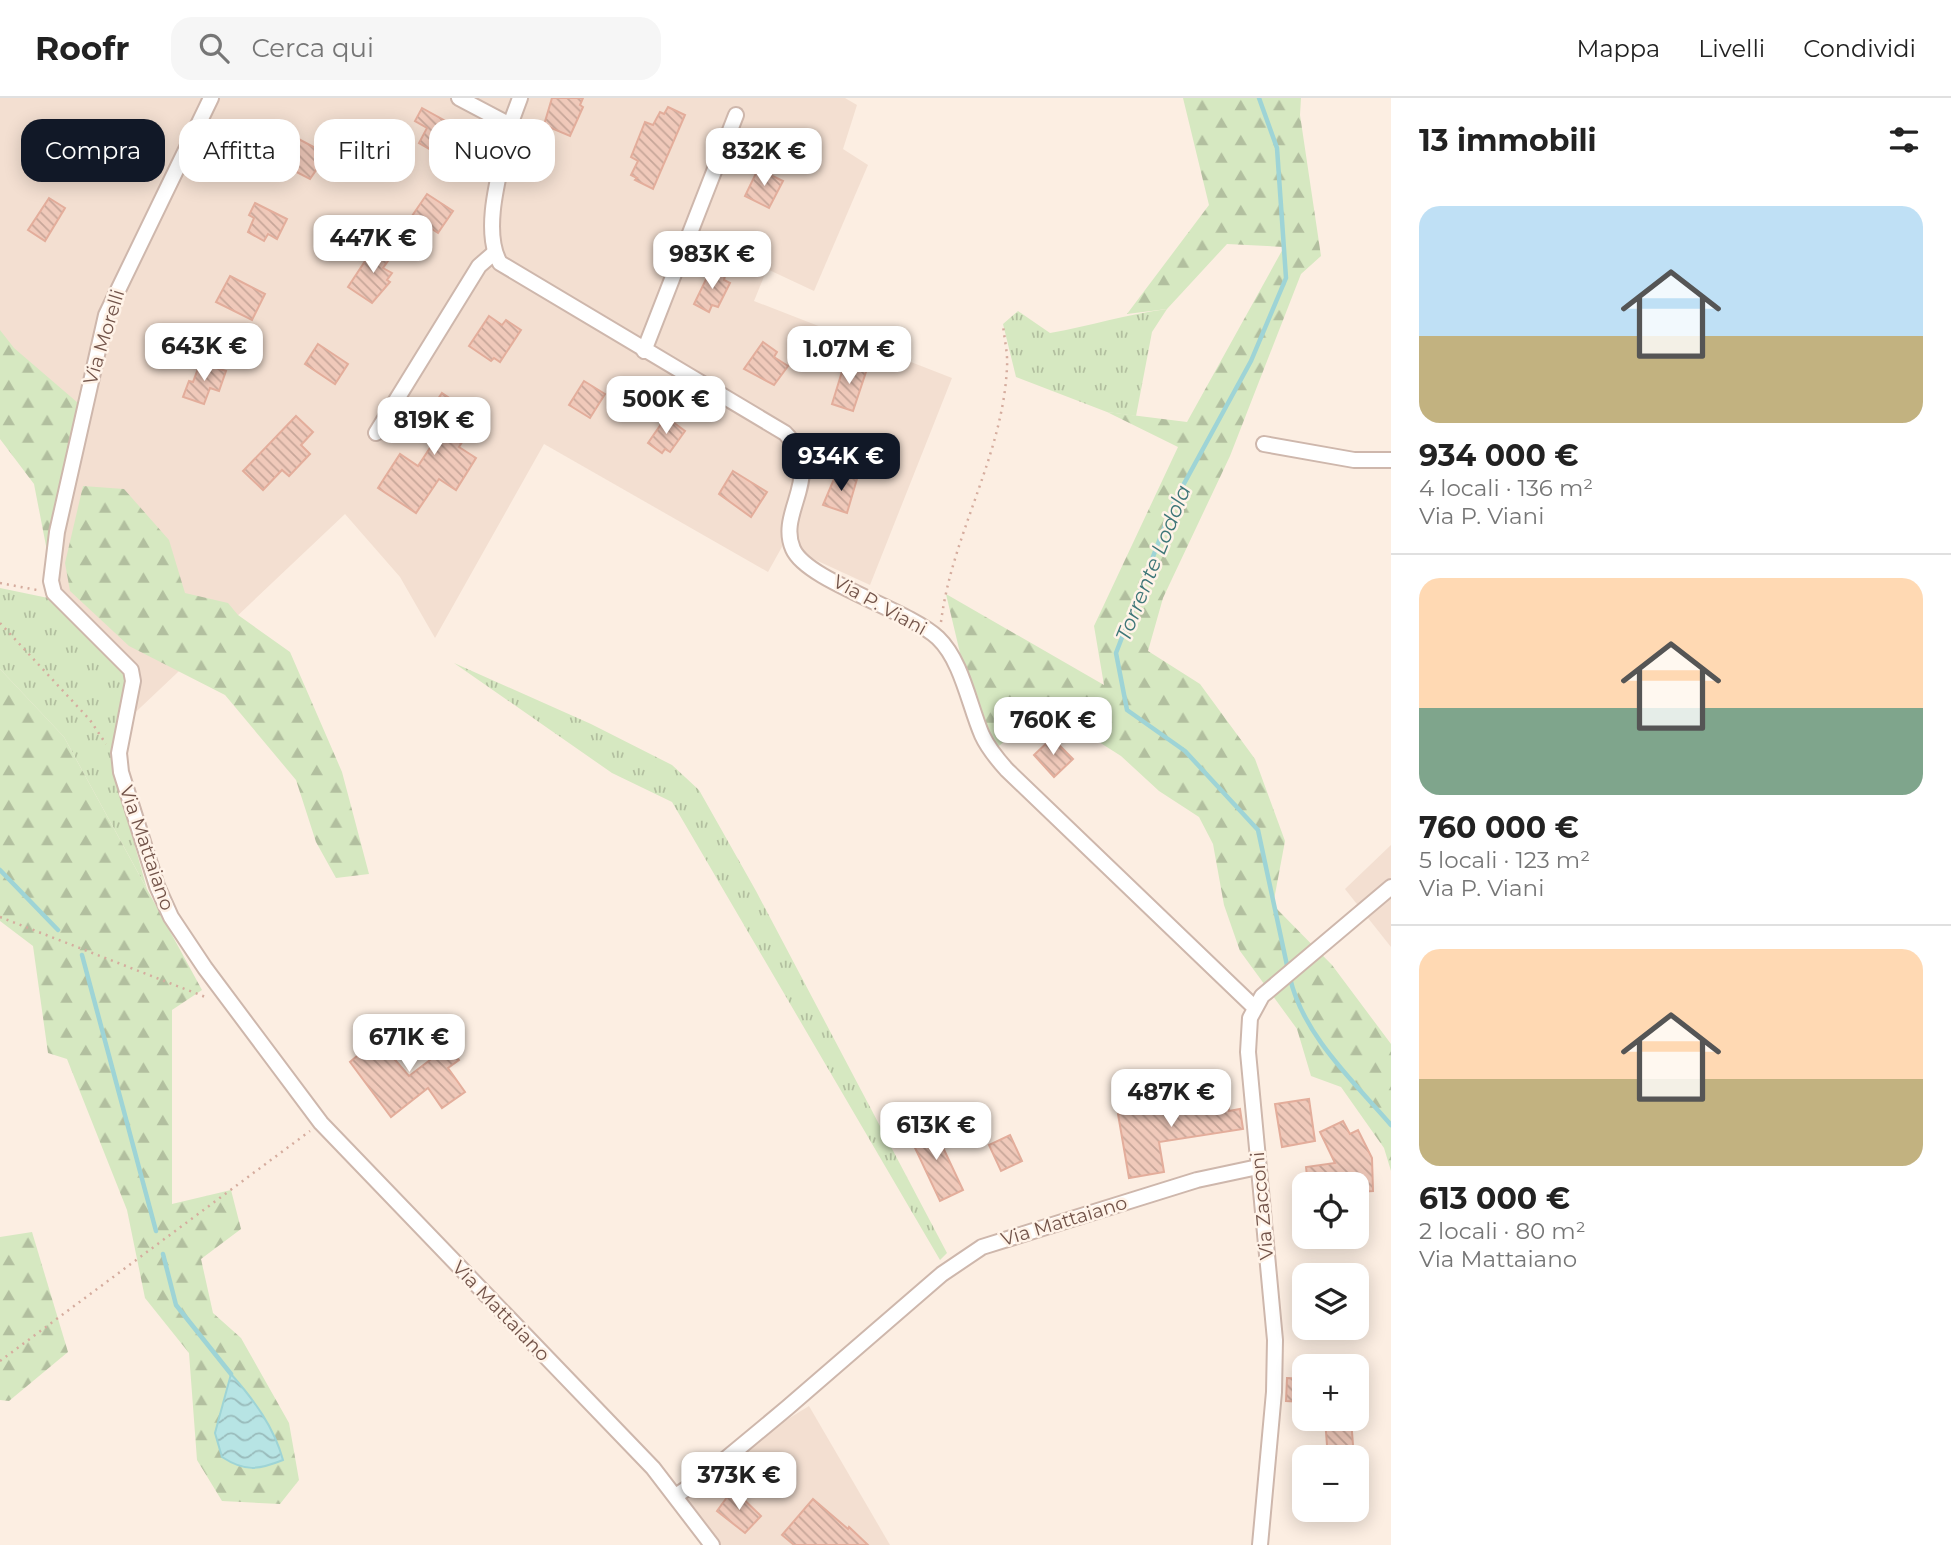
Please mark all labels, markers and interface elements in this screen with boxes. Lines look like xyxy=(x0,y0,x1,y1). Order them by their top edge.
search box xyxy=(171,17,661,80)
text: Roofr xyxy=(35,28,129,68)
icon: search xyxy=(195,29,233,67)
text: Cerca qui xyxy=(251,32,374,64)
text: Mappa xyxy=(1577,34,1660,63)
text: Livelli xyxy=(1698,34,1765,63)
text: Condividi xyxy=(1803,34,1916,63)
chip: Compra xyxy=(21,119,165,182)
chip: Affitta xyxy=(179,119,300,182)
chip: Filtri xyxy=(314,119,415,182)
chip: Nuovo xyxy=(429,119,555,182)
icon: filters xyxy=(1885,121,1923,159)
text: 13 immobili xyxy=(1419,122,1597,159)
pin: 832K € xyxy=(707,129,821,188)
text: 832K € xyxy=(722,137,806,165)
pin: 447K € xyxy=(316,216,430,275)
text: 447K € xyxy=(329,224,417,252)
pin: 983K € xyxy=(655,232,769,291)
text: 983K € xyxy=(669,240,755,268)
icon: home xyxy=(1608,251,1734,377)
street label: Via Morelli xyxy=(79,287,129,387)
pin: 643K € xyxy=(147,324,261,383)
pin: 1.07M € xyxy=(784,327,914,386)
text: 643K € xyxy=(161,332,247,360)
text: 1.07M € xyxy=(803,335,895,363)
pin: 500K € xyxy=(609,376,723,436)
text: 500K € xyxy=(622,385,710,413)
pin: 819K € xyxy=(377,398,491,457)
text: 819K € xyxy=(393,406,475,434)
pin: 934K € xyxy=(784,434,898,493)
text: 934 000 € xyxy=(1419,437,1579,474)
text: 934K € xyxy=(798,442,884,470)
text: 4 locali · 136 m² xyxy=(1419,474,1593,502)
water label: Torrente Lodola xyxy=(1110,481,1196,645)
text: Via P. Viani xyxy=(1419,502,1544,530)
street label: Via P. Viani xyxy=(829,570,931,640)
icon: home xyxy=(1608,623,1734,749)
pin: 760K € xyxy=(996,698,1110,757)
text: 760K € xyxy=(1010,706,1096,734)
street label: Via Mattaiano xyxy=(115,782,179,914)
text: 760 000 € xyxy=(1419,809,1579,846)
text: 5 locali · 123 m² xyxy=(1419,846,1590,874)
text: Via P. Viani xyxy=(1419,874,1544,902)
icon: home xyxy=(1608,994,1734,1120)
pin: 671K € xyxy=(352,1014,466,1074)
text: 671K € xyxy=(369,1023,449,1051)
pin: 487K € xyxy=(1114,1070,1228,1129)
text: 487K € xyxy=(1127,1078,1215,1106)
pin: 613K € xyxy=(879,1102,993,1162)
text: 613K € xyxy=(896,1111,976,1139)
street label: Via Zacconi xyxy=(1246,1151,1278,1261)
map controls xyxy=(1292,1172,1369,1522)
button: locate xyxy=(1292,1172,1369,1249)
text: 613 000 € xyxy=(1419,1180,1570,1217)
street label: Via Mattaiano xyxy=(998,1191,1130,1251)
text: 2 locali · 80 m² xyxy=(1419,1217,1586,1245)
text: Via Mattaiano xyxy=(1419,1245,1577,1273)
street label: Via Mattaiano xyxy=(447,1256,555,1366)
button: layers xyxy=(1292,1263,1369,1340)
button: + xyxy=(1292,1354,1369,1431)
button: − xyxy=(1292,1445,1369,1522)
pin: 373K € xyxy=(682,1452,796,1512)
text: 373K € xyxy=(697,1461,781,1489)

